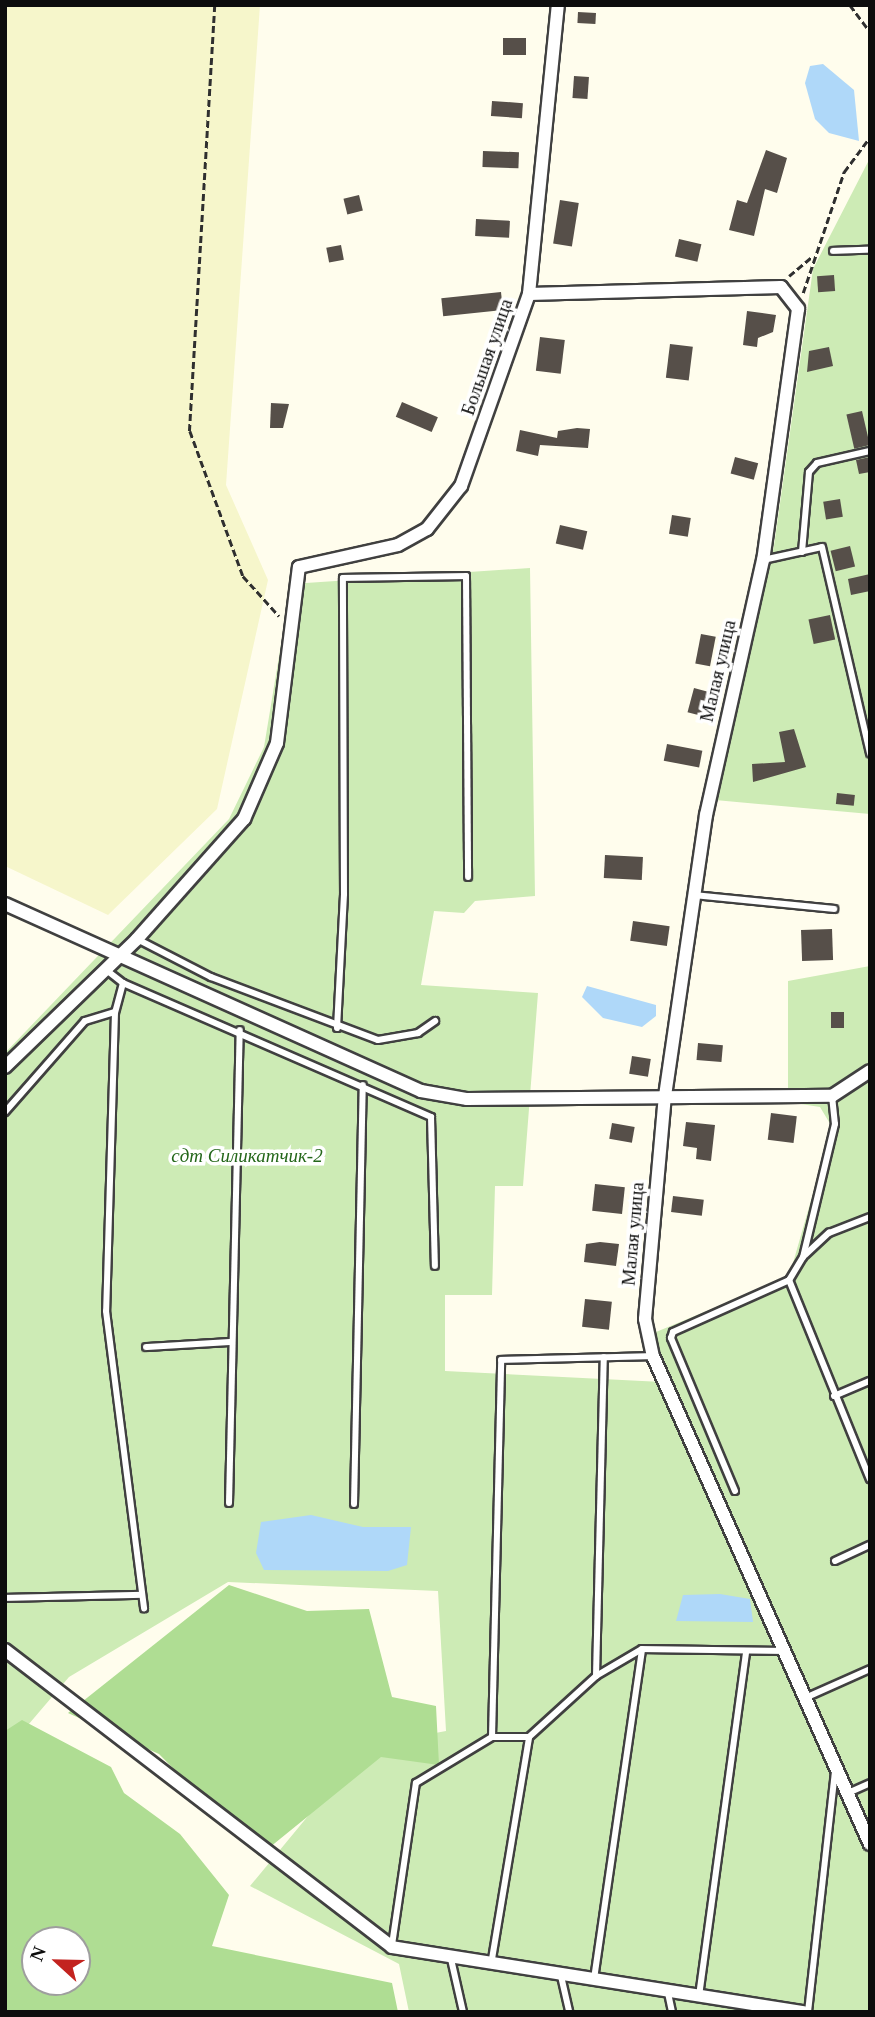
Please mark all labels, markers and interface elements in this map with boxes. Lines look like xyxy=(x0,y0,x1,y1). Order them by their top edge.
street label: Большая улица xyxy=(456,296,518,418)
street label: Малая улица xyxy=(695,618,741,724)
park label: сдт Силикатчик-2 xyxy=(171,1145,323,1167)
street label: Малая улица xyxy=(617,1181,649,1287)
north arrow xyxy=(21,1926,91,1996)
text: N xyxy=(26,1943,50,1964)

